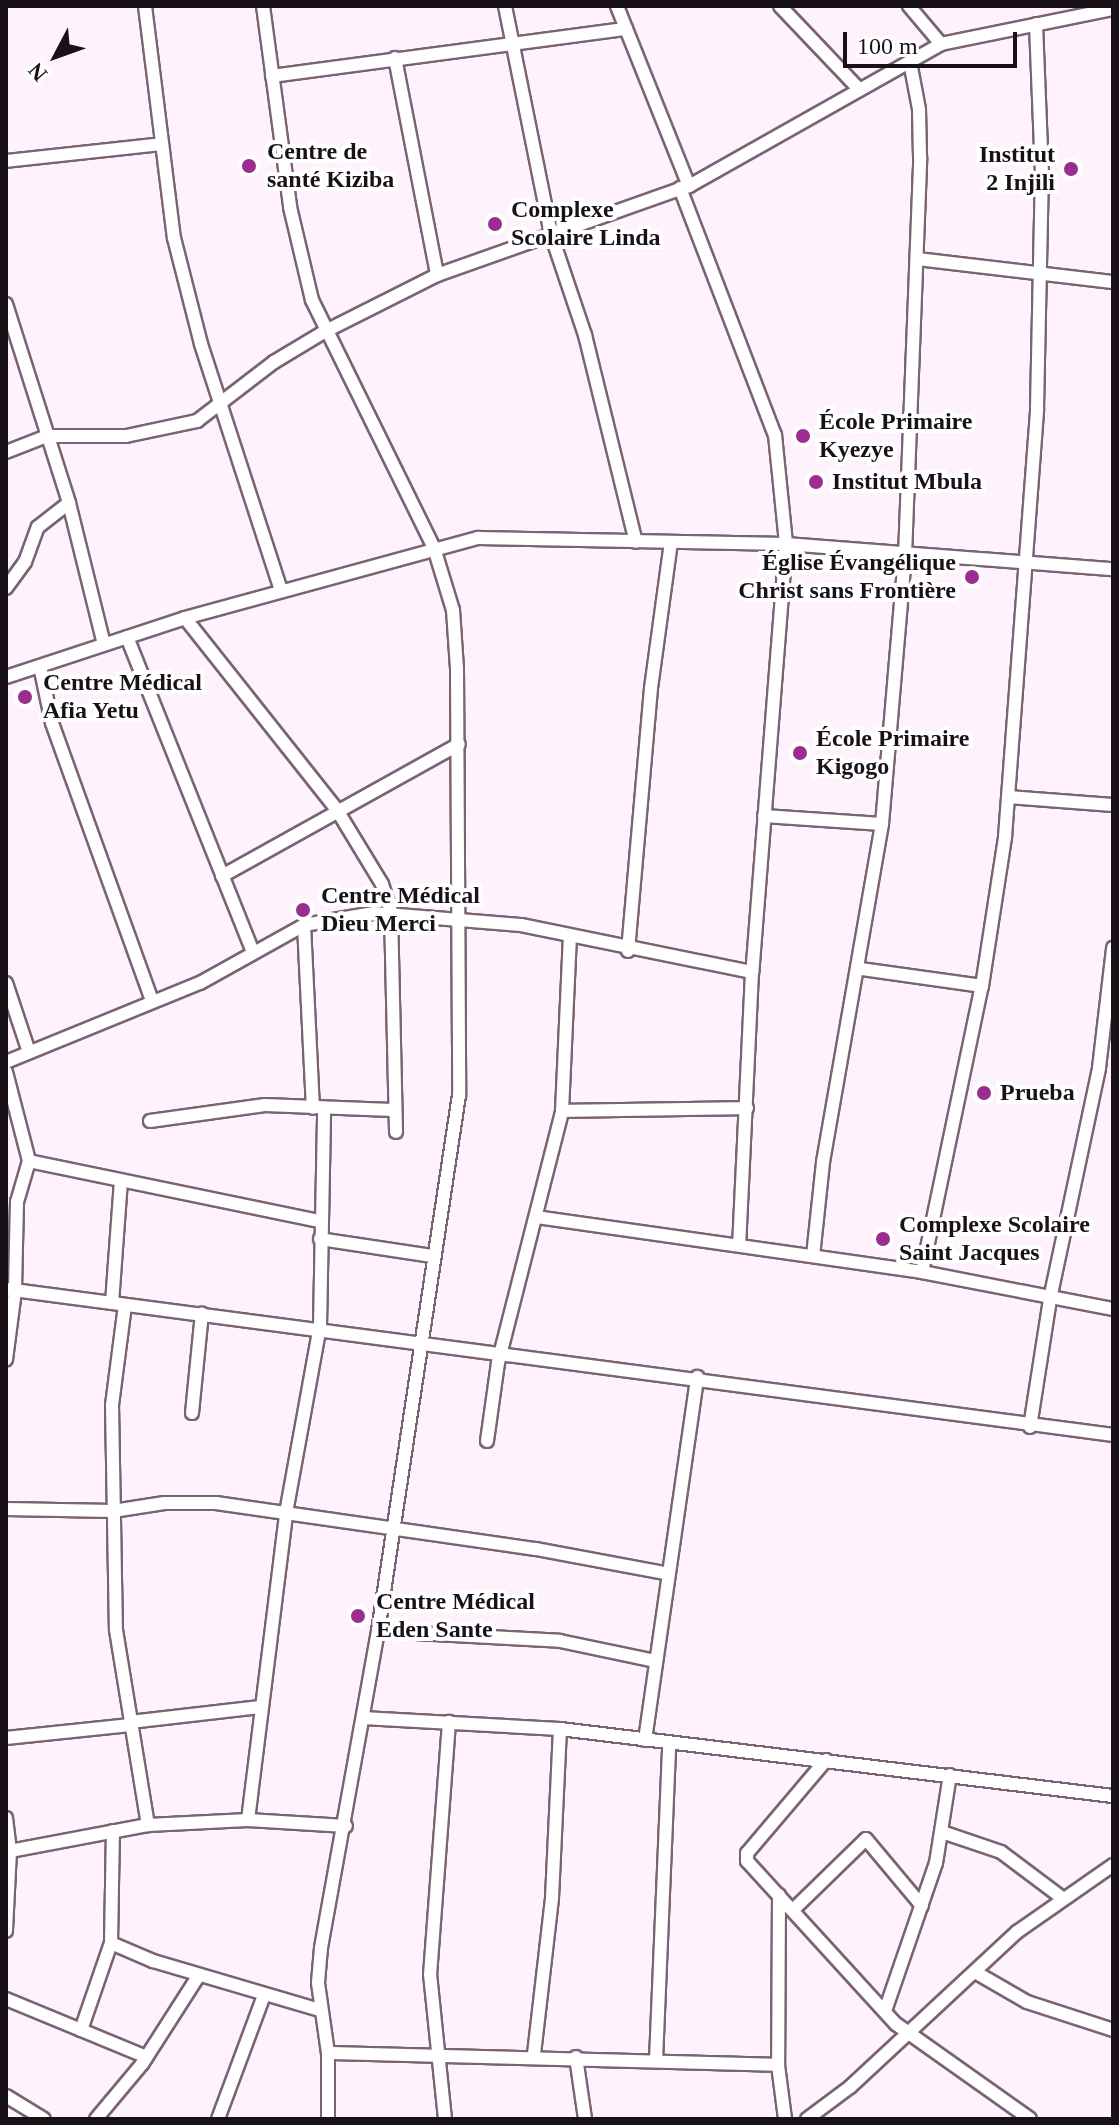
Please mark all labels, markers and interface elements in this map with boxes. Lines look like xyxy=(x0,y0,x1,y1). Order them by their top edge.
north arrow xyxy=(16,16,96,96)
scale bar xyxy=(847,16,1021,66)
text: 100 m xyxy=(857,33,918,59)
text: N xyxy=(23,58,52,86)
place label: Centre de santé Kiziba xyxy=(267,138,394,194)
place label: Institut 2 Injili xyxy=(979,141,1055,197)
marker: Centre de santé Kiziba xyxy=(238,155,260,177)
marker: Institut 2 Injili xyxy=(1062,160,1080,178)
place label: Complexe Scolaire Linda xyxy=(511,196,661,252)
marker: Complexe Scolaire Linda xyxy=(486,215,504,233)
place label: École Primaire Kyezye xyxy=(819,408,972,464)
marker: École Primaire Kyezye xyxy=(794,427,812,445)
place label: Institut Mbula xyxy=(832,468,982,496)
marker: Institut Mbula xyxy=(807,473,825,491)
place label: Église Évangélique Christ sans Frontière xyxy=(738,549,956,605)
marker: Église Évangélique Christ sans Frontière xyxy=(963,568,981,586)
place label: Centre Médical Afia Yetu xyxy=(43,669,202,725)
marker: Centre Médical Afia Yetu xyxy=(14,686,36,708)
place label: École Primaire Kigogo xyxy=(816,725,969,781)
marker: École Primaire Kigogo xyxy=(791,744,809,762)
place label: Centre Médical Dieu Merci xyxy=(321,882,480,938)
marker: Centre Médical Dieu Merci xyxy=(292,899,314,921)
place label: Prueba xyxy=(1000,1079,1075,1107)
marker: Prueba xyxy=(975,1084,993,1102)
place label: Complexe Scolaire Saint Jacques xyxy=(899,1211,1090,1267)
marker: Complexe Scolaire Saint Jacques xyxy=(874,1230,892,1248)
place label: Centre Médical Eden Sante xyxy=(376,1588,535,1644)
marker: Centre Médical Eden Sante xyxy=(347,1605,369,1627)

